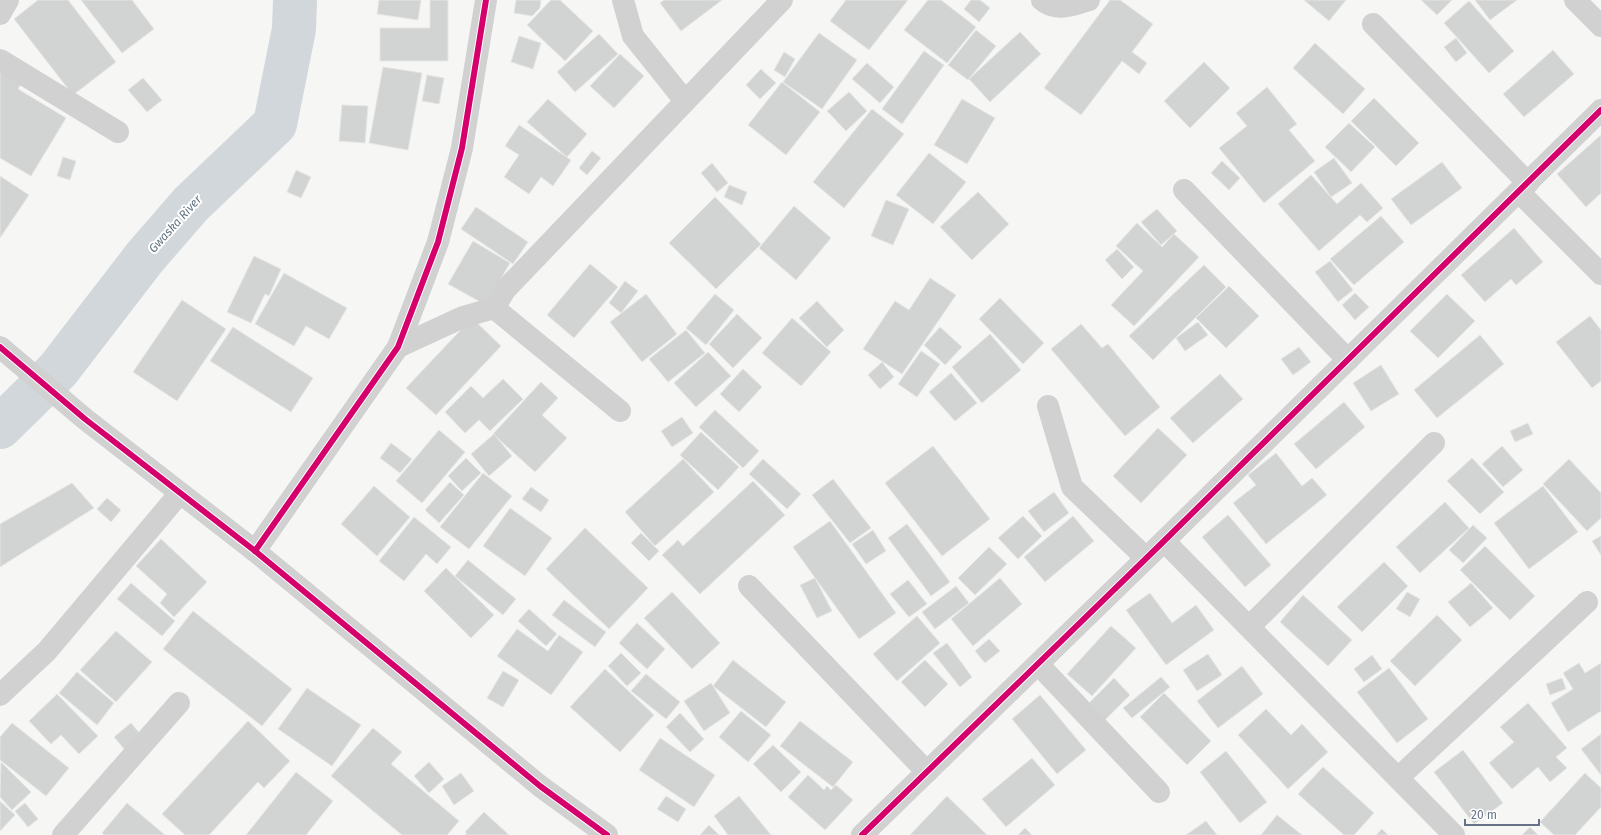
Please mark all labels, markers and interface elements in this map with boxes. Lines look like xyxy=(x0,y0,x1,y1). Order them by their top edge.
water label: Gwaska River xyxy=(146,192,205,255)
scale bar xyxy=(1465,801,1539,827)
text: 20 m xyxy=(1471,808,1497,822)

